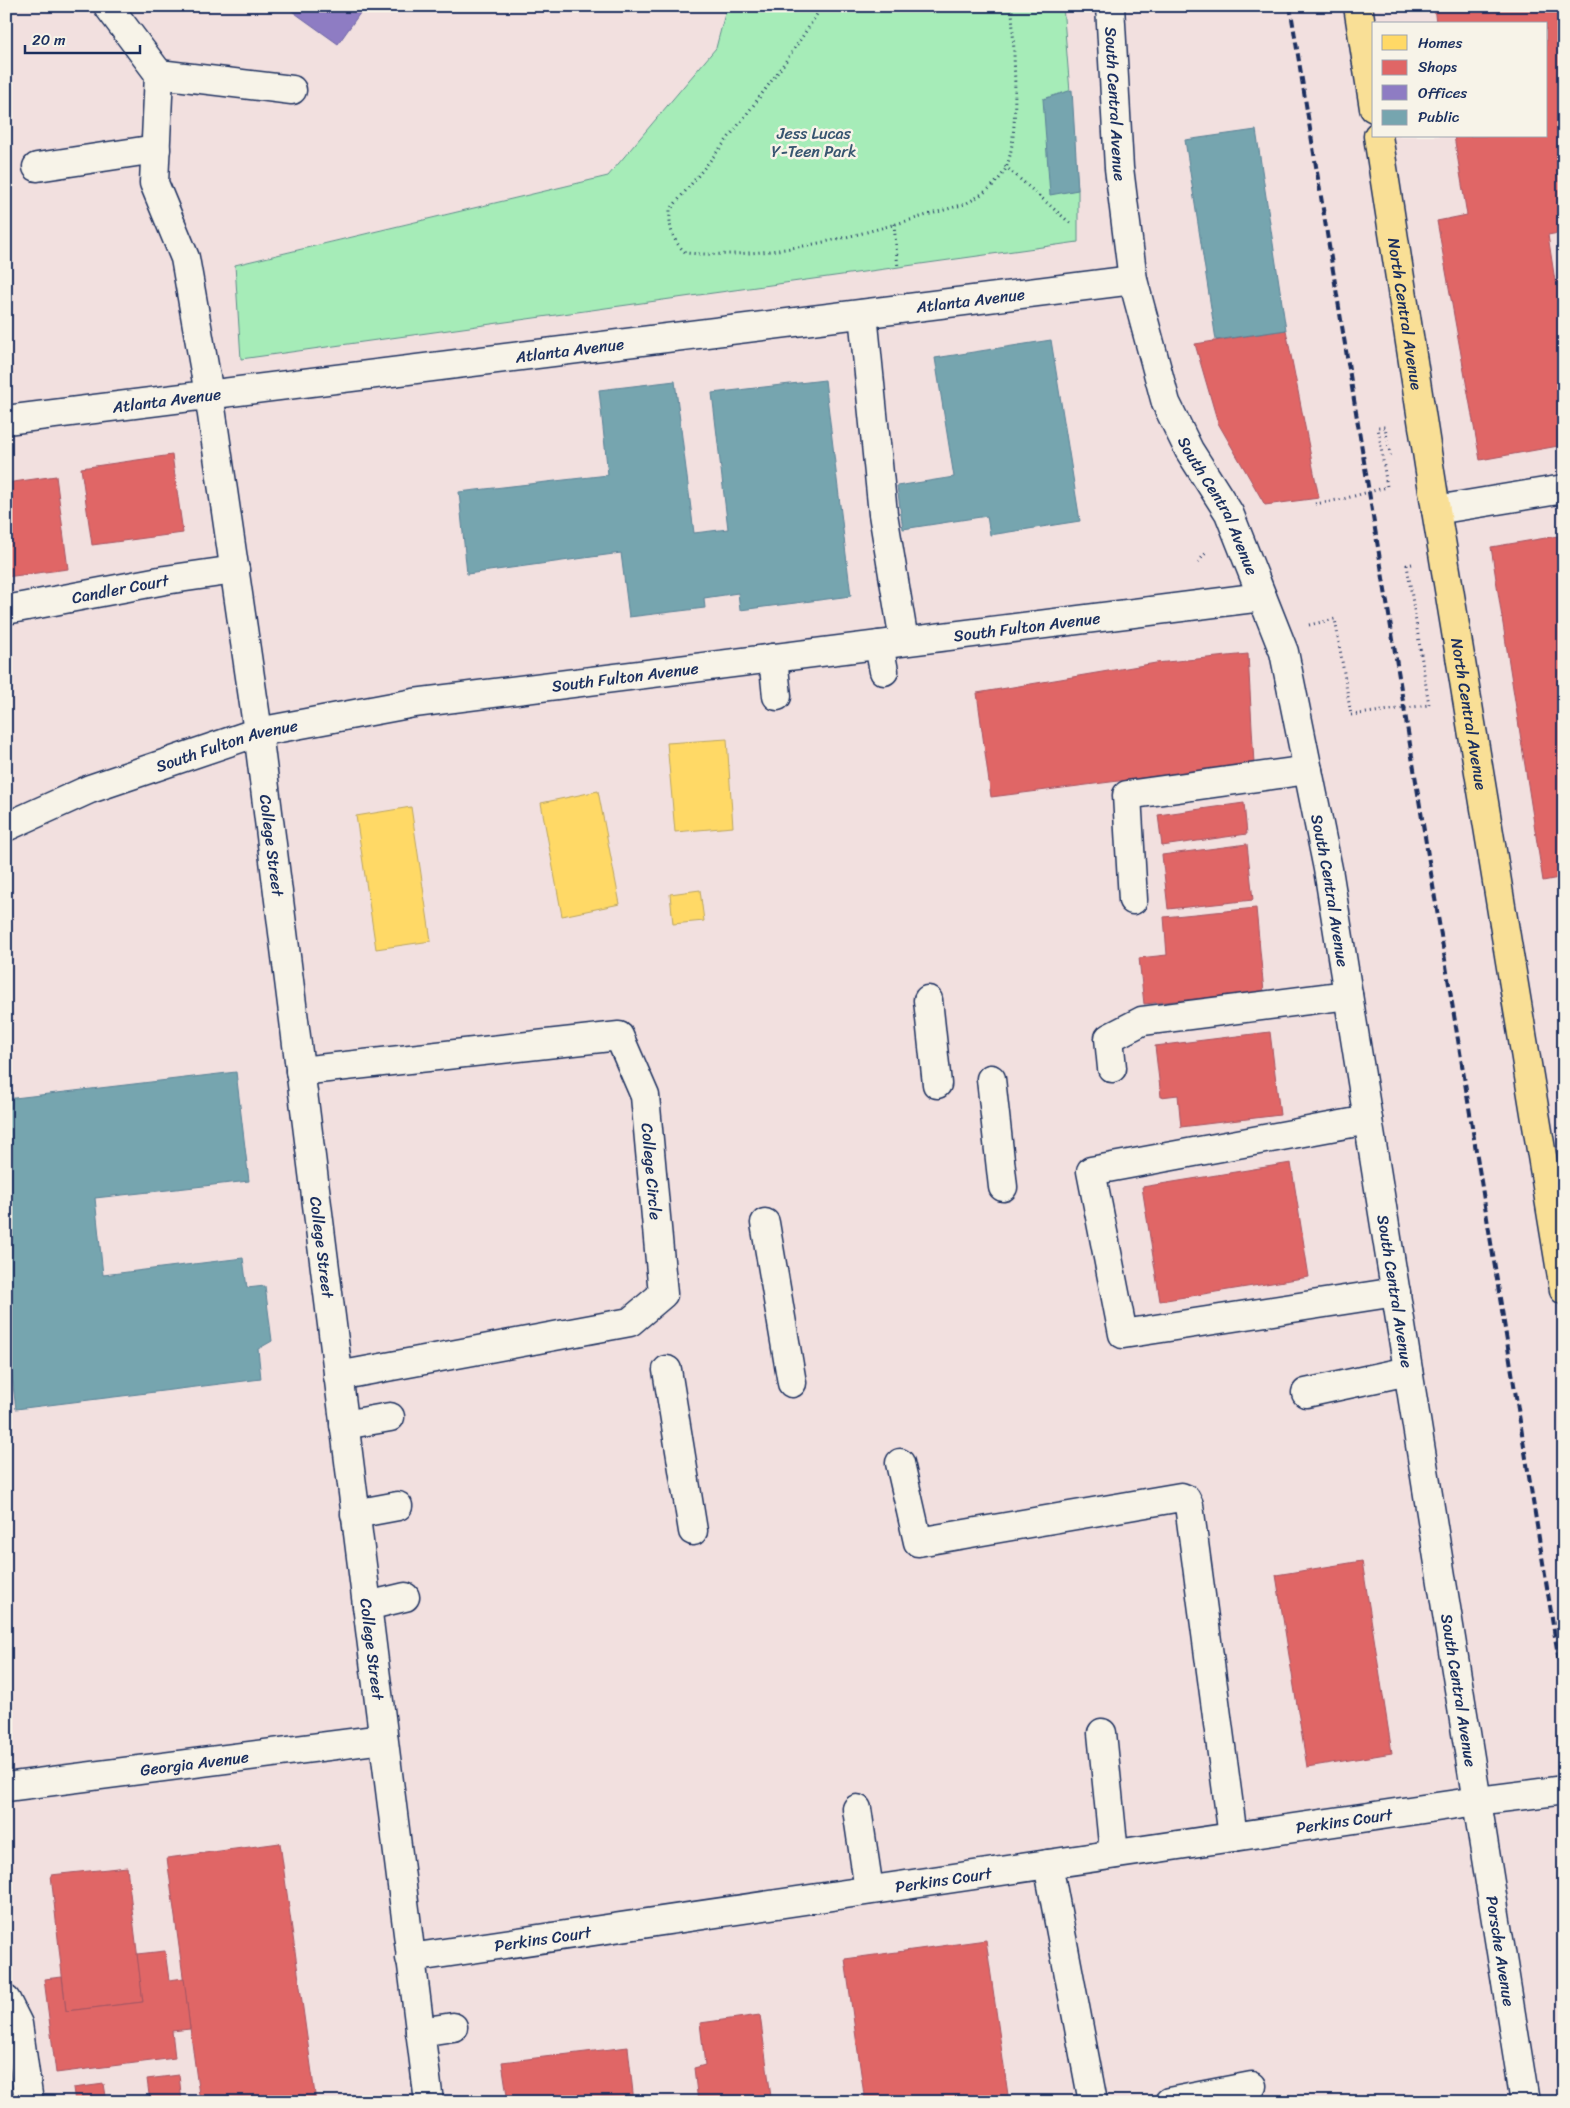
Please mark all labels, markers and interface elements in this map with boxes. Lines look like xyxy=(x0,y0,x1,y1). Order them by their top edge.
scale bar xyxy=(25,22,140,54)
legend xyxy=(1372,22,1548,138)
street label: South Central Avenue xyxy=(1096,26,1135,183)
text: 20 m xyxy=(32,27,66,53)
text: Homes xyxy=(1418,30,1462,56)
text: Shops xyxy=(1418,54,1458,80)
text: Offices xyxy=(1418,80,1467,106)
text: Public xyxy=(1418,104,1460,130)
park label: Jess Lucas Y-Teen Park xyxy=(772,119,856,166)
street label: North Central Avenue xyxy=(1379,236,1431,392)
street label: Atlanta Avenue xyxy=(914,280,1027,322)
street label: Atlanta Avenue xyxy=(513,329,626,372)
street label: Atlanta Avenue xyxy=(110,379,223,422)
street label: South Central Avenue xyxy=(1169,431,1266,580)
street label: Candler Court xyxy=(69,566,171,612)
street label: South Fulton Avenue xyxy=(952,603,1102,650)
street label: North Central Avenue xyxy=(1442,636,1496,792)
street label: South Fulton Avenue xyxy=(550,654,700,701)
street label: South Fulton Avenue xyxy=(152,711,300,781)
street label: College Street xyxy=(251,793,292,898)
street label: South Central Avenue xyxy=(1302,812,1357,969)
street label: College Circle xyxy=(633,1122,670,1221)
street label: College Street xyxy=(301,1195,343,1300)
street label: South Central Avenue xyxy=(1368,1213,1422,1370)
street label: College Street xyxy=(351,1597,393,1702)
street label: South Central Avenue xyxy=(1432,1612,1485,1769)
street label: Georgia Avenue xyxy=(139,1742,251,1785)
street label: Perkins Court xyxy=(1294,1800,1395,1842)
street label: Perkins Court xyxy=(893,1859,994,1901)
street label: Porsche Avenue xyxy=(1477,1894,1524,2009)
street label: Perkins Court xyxy=(492,1917,593,1960)

